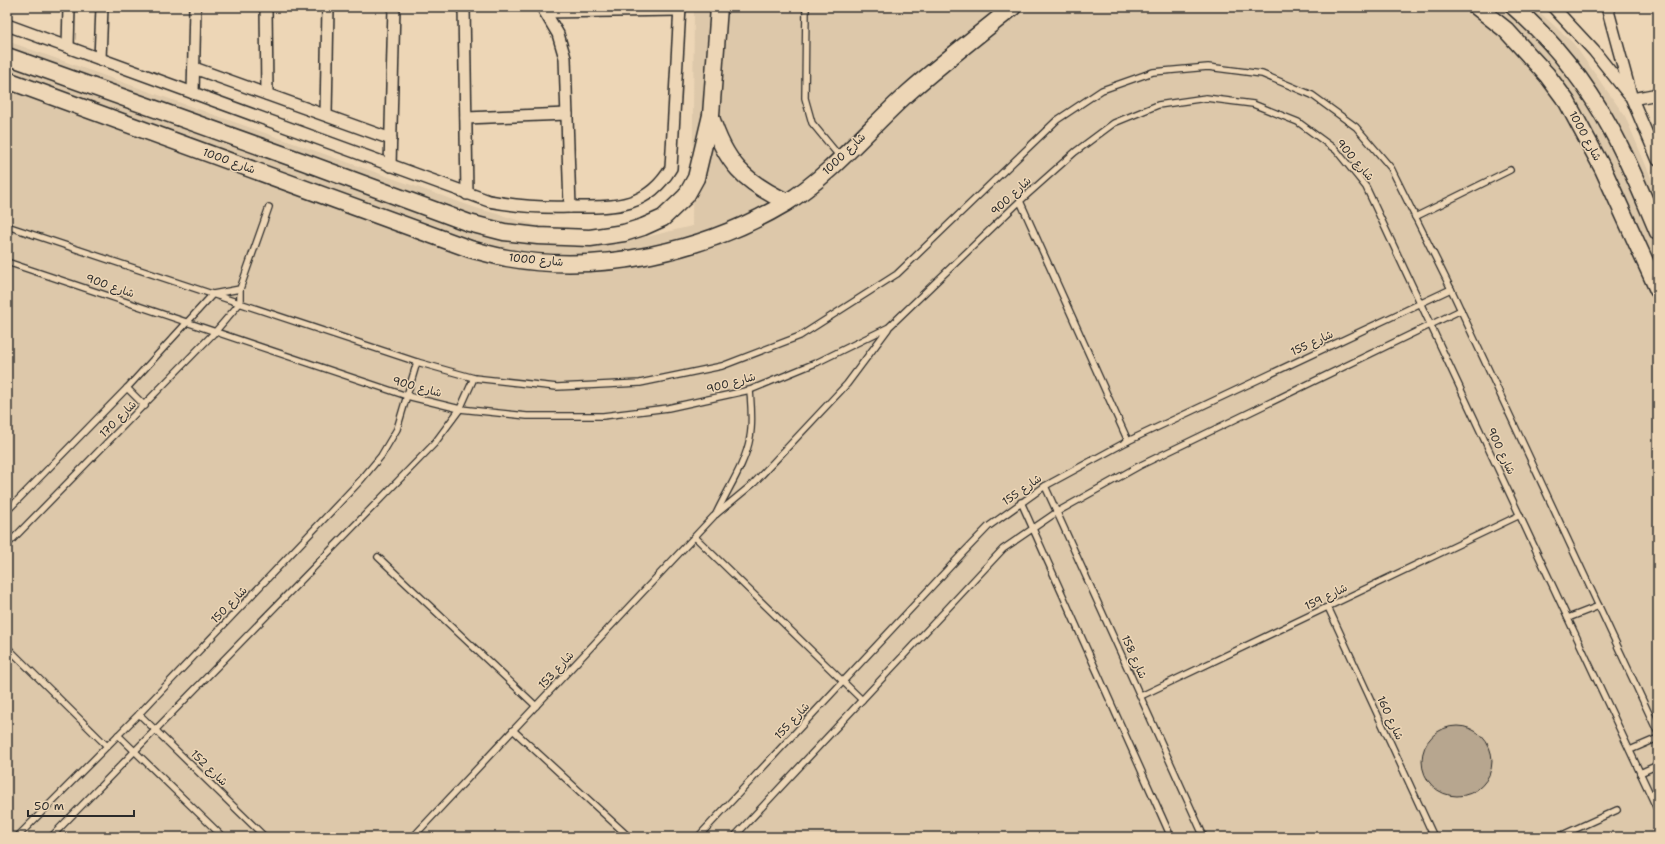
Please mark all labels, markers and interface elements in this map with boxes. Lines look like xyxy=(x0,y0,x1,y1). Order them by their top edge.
street label: شارع 1000 xyxy=(1564,108,1605,164)
street label: شارع 1000 xyxy=(819,130,870,179)
street label: شارع 900 xyxy=(1332,136,1377,185)
street label: شارع 1000 xyxy=(200,145,257,178)
street label: شارع 900 xyxy=(987,173,1035,219)
street label: شارع 1000 xyxy=(508,250,564,271)
street label: شارع 900 xyxy=(83,271,136,302)
street label: شارع 155 xyxy=(1288,327,1336,360)
street label: شارع 900 xyxy=(705,369,758,398)
street label: شارع 900 xyxy=(390,373,443,402)
street label: شارع 170 xyxy=(96,397,141,442)
street label: شارع 900 xyxy=(1483,425,1518,477)
street label: شارع 155 xyxy=(999,471,1045,510)
street label: شارع 159 xyxy=(1302,580,1350,615)
street label: شارع 150 xyxy=(208,583,251,628)
street label: شارع 158 xyxy=(1117,633,1150,682)
street label: شارع 153 xyxy=(535,648,578,693)
street label: شارع 160 xyxy=(1372,694,1407,743)
street label: شارع 155 xyxy=(771,699,814,743)
street label: شارع 152 xyxy=(187,747,231,790)
scale bar xyxy=(28,792,134,818)
text: 50 m xyxy=(34,798,64,814)

